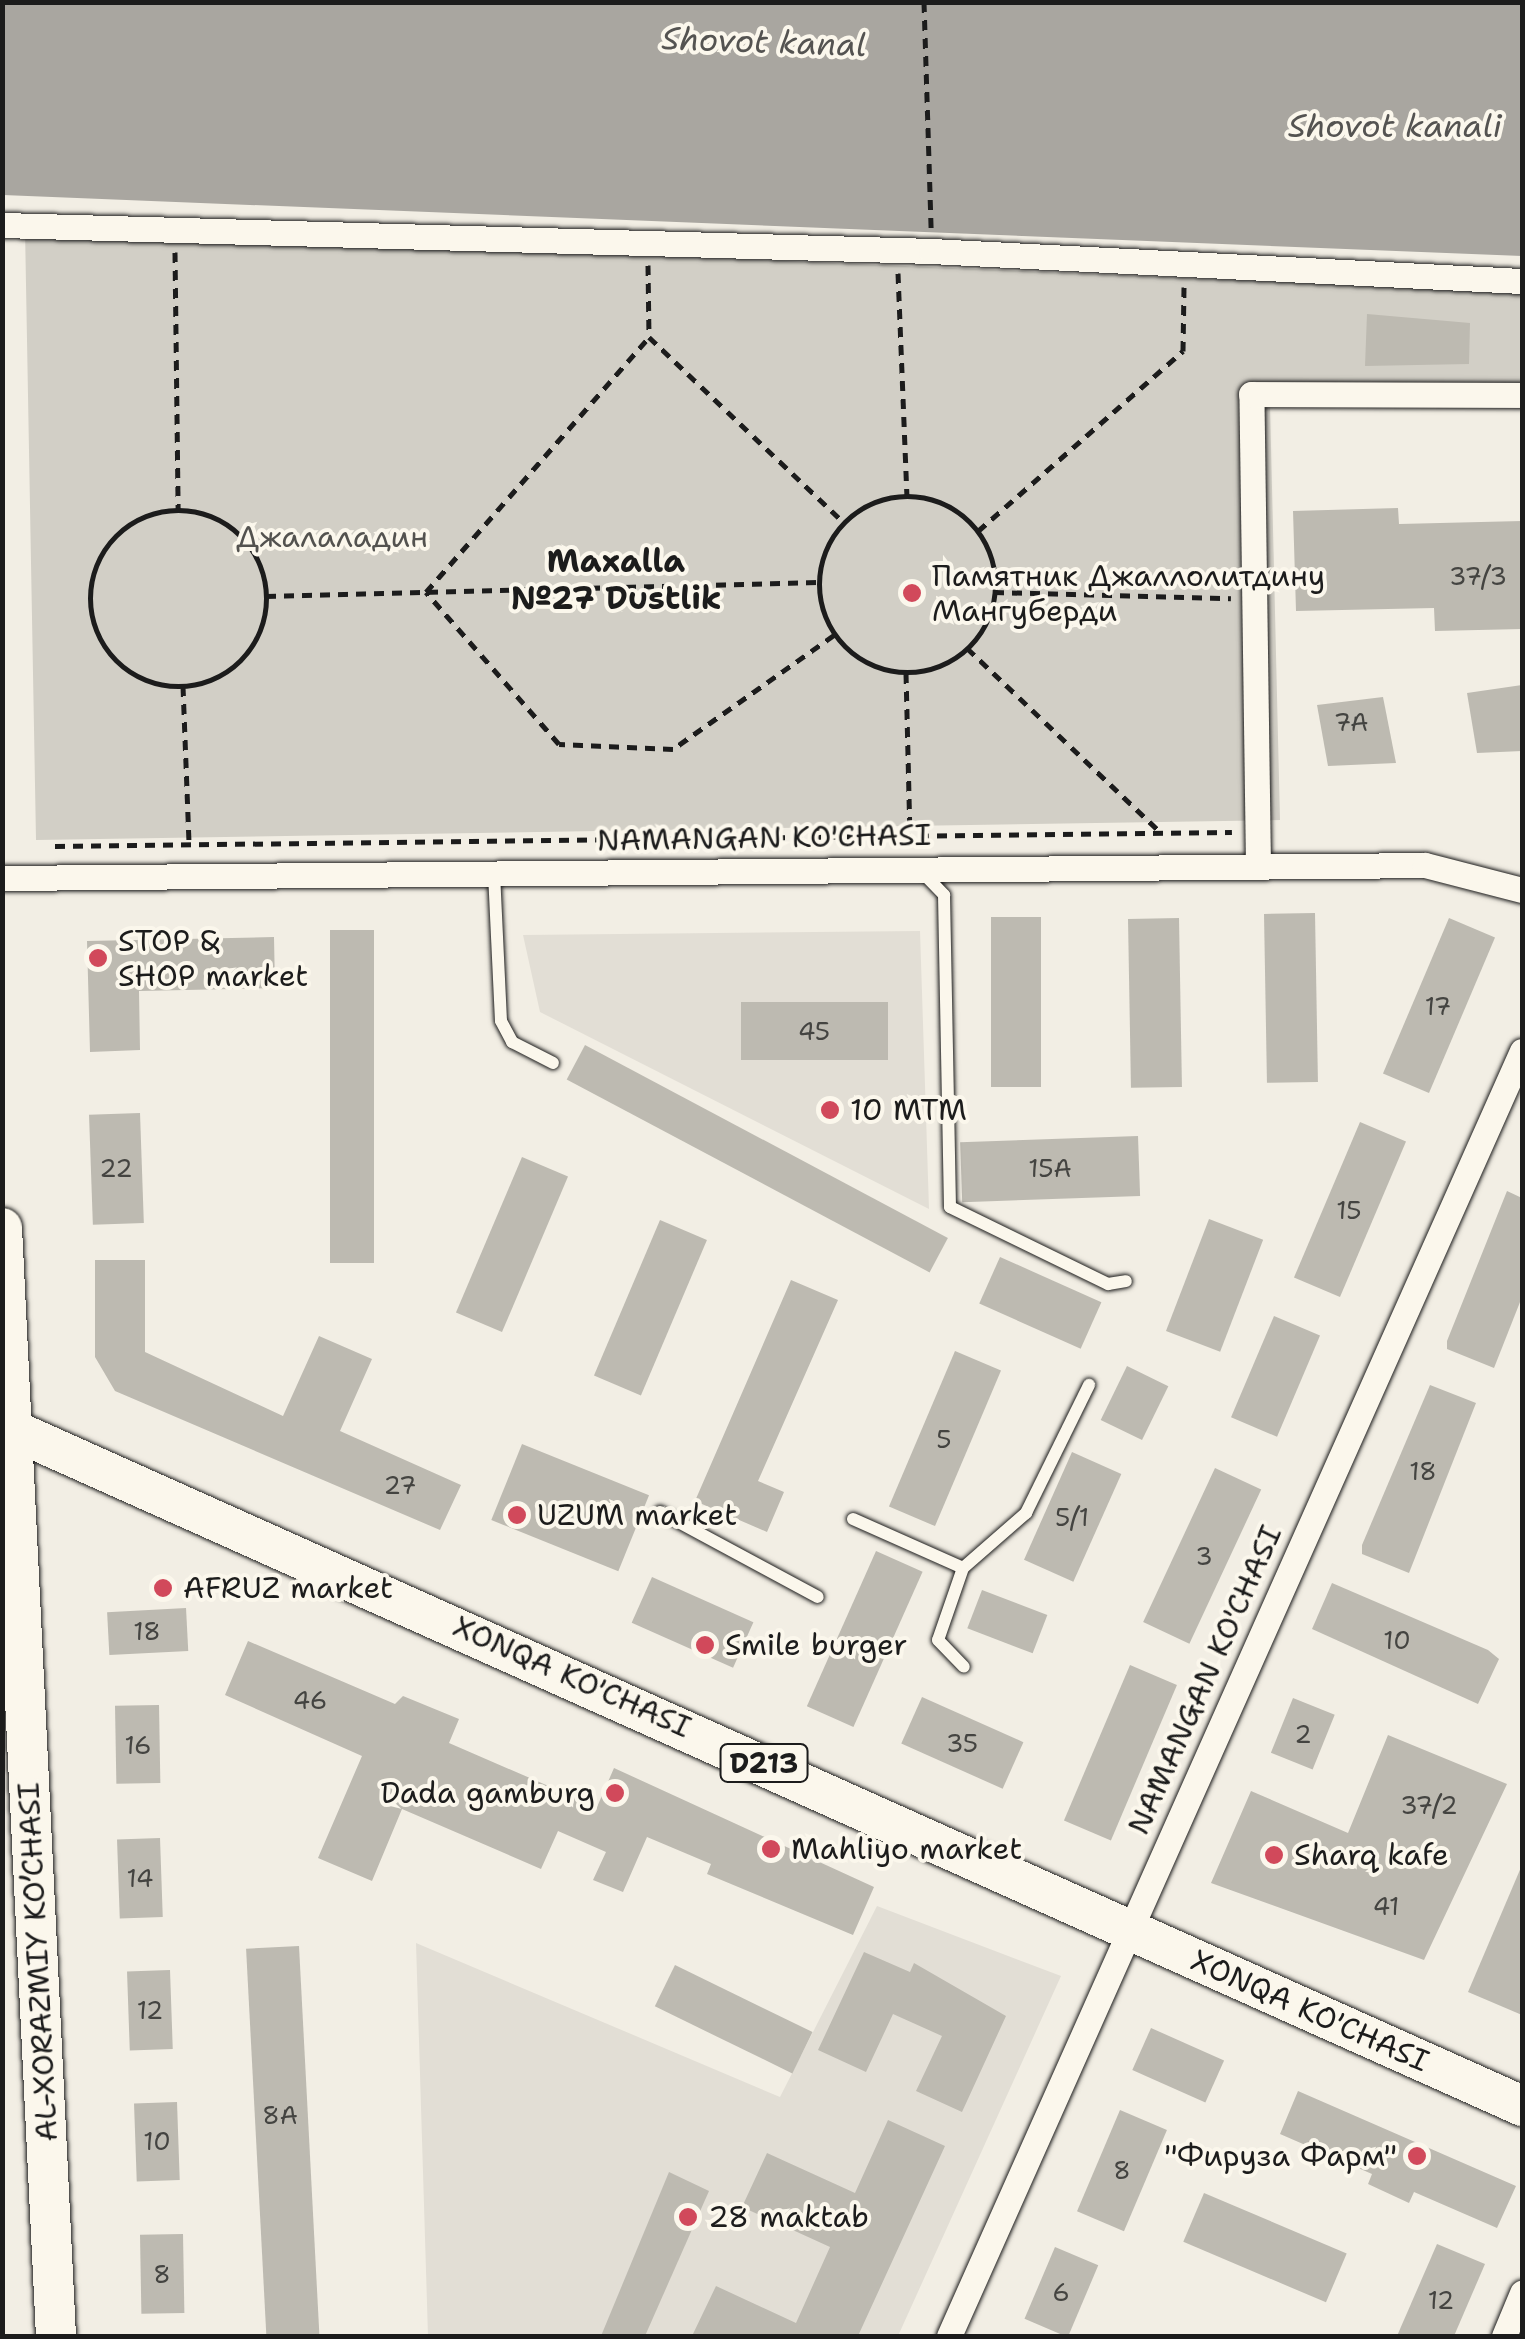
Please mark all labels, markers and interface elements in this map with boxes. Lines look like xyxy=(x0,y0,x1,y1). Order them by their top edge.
water label: Shovot kanal xyxy=(661,19,867,65)
water label: Shovot kanali xyxy=(1288,107,1502,145)
park label: Джалаладин xyxy=(236,519,428,555)
district label: Maxalla №27 Dustlik xyxy=(510,543,722,618)
place label: Памятник Джаллолитдину Мангуберди xyxy=(932,558,1325,628)
house number: 37/3 xyxy=(1449,561,1507,591)
marker: Памятник Джаллолитдину Мангуберди xyxy=(901,582,923,604)
house number: 7A xyxy=(1334,707,1368,737)
street label: NAMANGAN KO'CHASI xyxy=(597,817,931,859)
place label: STOP & SHOP market xyxy=(118,923,308,994)
marker: STOP & SHOP market xyxy=(87,947,109,969)
house number: 17 xyxy=(1425,991,1451,1021)
house number: 45 xyxy=(798,1016,830,1046)
place label: 10 MTM xyxy=(850,1092,967,1128)
marker: 10 MTM xyxy=(819,1099,841,1121)
house number: 22 xyxy=(99,1153,133,1183)
house number: 15А xyxy=(1028,1153,1072,1183)
house number: 15 xyxy=(1336,1195,1362,1225)
house number: 5 xyxy=(936,1424,952,1454)
house number: 18 xyxy=(1409,1456,1437,1486)
house number: 27 xyxy=(383,1470,417,1500)
place label: UZUM market xyxy=(537,1497,737,1533)
house number: 5/1 xyxy=(1055,1502,1089,1532)
marker: UZUM market xyxy=(506,1504,528,1526)
street label: NAMANGAN KO'CHASI xyxy=(1121,1520,1289,1840)
house number: 3 xyxy=(1195,1541,1213,1571)
place label: AFRUZ market xyxy=(183,1570,393,1606)
marker: AFRUZ market xyxy=(152,1577,174,1599)
street label: XONQA KO'CHASI xyxy=(448,1608,696,1746)
house number: 18 xyxy=(133,1616,161,1646)
house number: 10 xyxy=(1383,1625,1411,1655)
place label: Smile burger xyxy=(725,1627,908,1663)
marker: Smile burger xyxy=(694,1634,716,1656)
house number: 46 xyxy=(293,1685,327,1715)
house number: 2 xyxy=(1294,1719,1312,1749)
house number: 35 xyxy=(946,1728,978,1758)
house number: 16 xyxy=(124,1730,152,1760)
road number: D213 xyxy=(719,1740,809,1786)
place label: Dada gamburg xyxy=(380,1775,595,1811)
street label: AL-XORAZMIY KO’CHASI xyxy=(11,1782,65,2142)
marker: Dada gamburg xyxy=(604,1782,626,1804)
house number: 37/2 xyxy=(1400,1790,1458,1820)
place label: Mahliyo market xyxy=(791,1831,1022,1867)
place label: Sharq kafe xyxy=(1294,1837,1449,1873)
marker: Mahliyo market xyxy=(760,1838,782,1860)
marker: Sharq kafe xyxy=(1263,1844,1285,1866)
house number: 14 xyxy=(127,1863,153,1893)
house number: 41 xyxy=(1373,1891,1399,1921)
street label: XONQA KO'CHASI xyxy=(1186,1942,1434,2080)
house number: 12 xyxy=(137,1995,163,2025)
house number: 8А xyxy=(262,2100,298,2130)
house number: 10 xyxy=(143,2126,171,2156)
place label: "Фируза Фарм" xyxy=(1164,2138,1397,2174)
marker: "Фируза Фарм" xyxy=(1406,2145,1428,2167)
house number: 8 xyxy=(1113,2155,1131,2185)
place label: 28 maktab xyxy=(708,2199,869,2235)
marker: 28 maktab xyxy=(677,2206,699,2228)
house number: 8 xyxy=(153,2259,171,2289)
house number: 6 xyxy=(1052,2277,1070,2307)
house number: 12 xyxy=(1428,2285,1454,2315)

